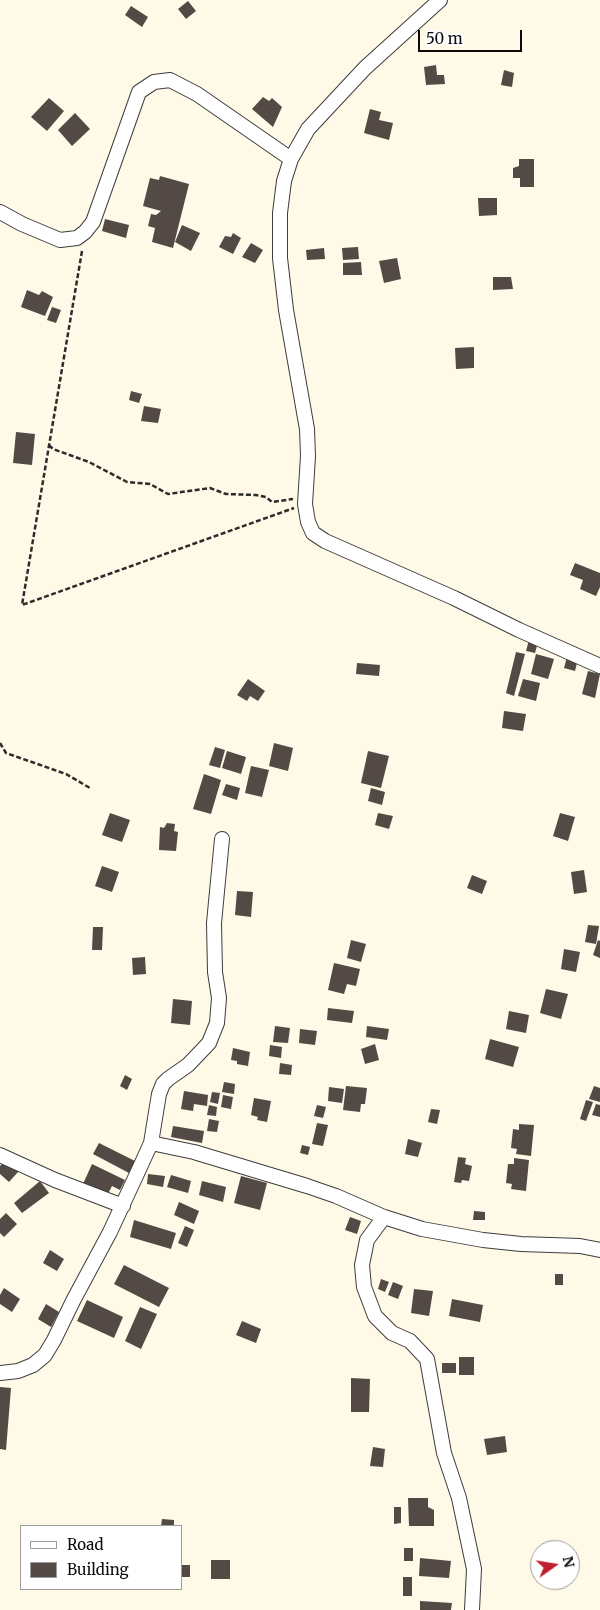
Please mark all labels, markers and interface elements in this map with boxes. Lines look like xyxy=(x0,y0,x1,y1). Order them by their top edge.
scale bar xyxy=(420,20,524,52)
text: 50 m xyxy=(426,29,463,48)
legend xyxy=(20,1525,182,1590)
text: Road xyxy=(67,1535,103,1554)
north arrow xyxy=(530,1540,580,1590)
text: N xyxy=(559,1554,579,1569)
text: Building xyxy=(67,1560,129,1579)

